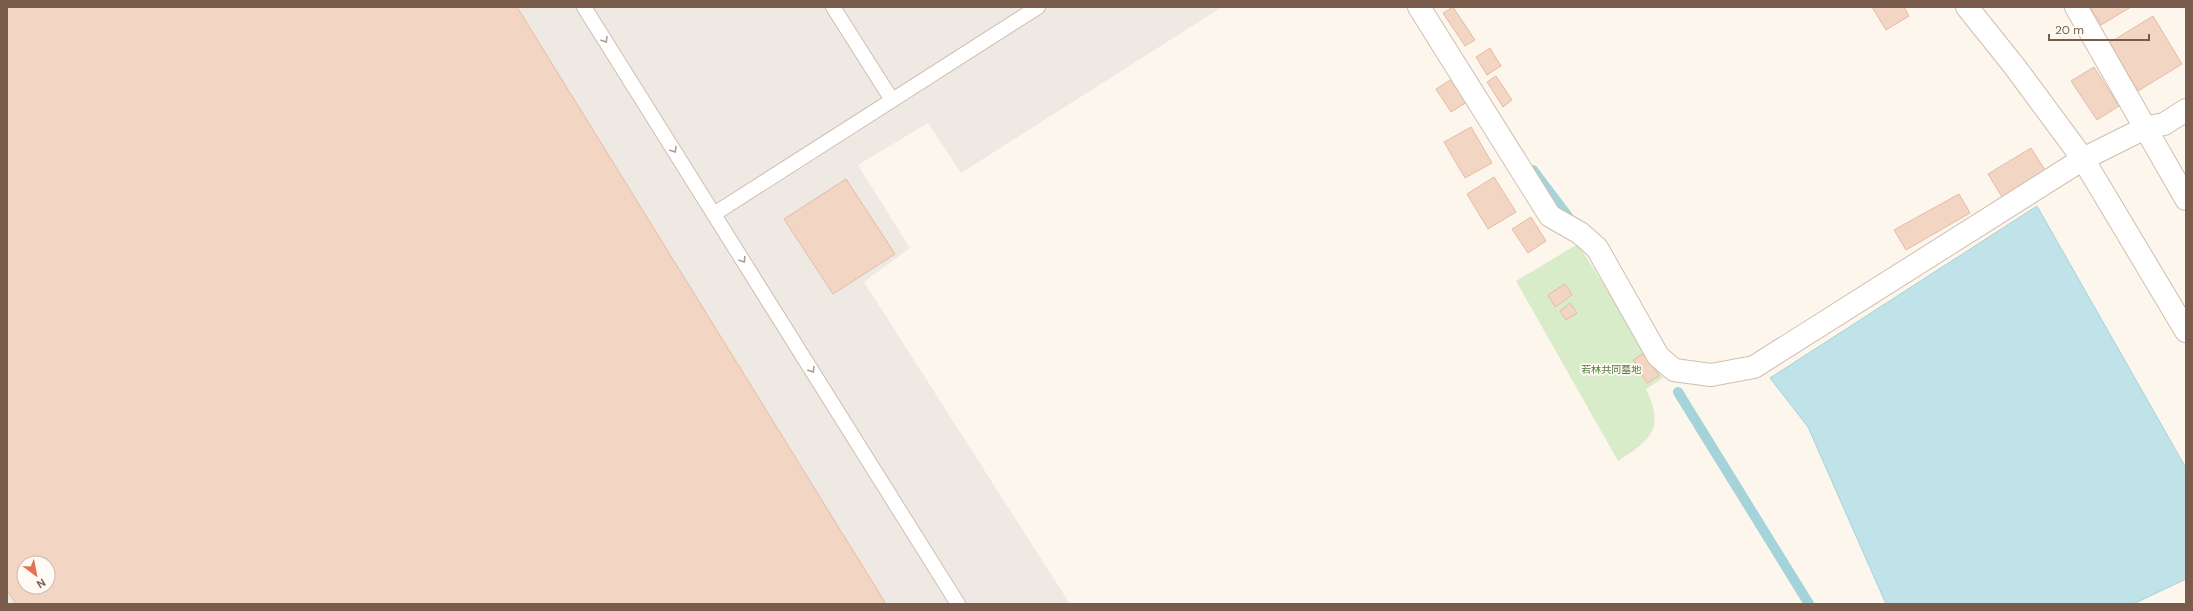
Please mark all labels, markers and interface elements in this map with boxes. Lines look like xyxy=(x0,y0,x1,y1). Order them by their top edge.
scale bar xyxy=(2049,16,2149,42)
text: 20 m xyxy=(2055,22,2084,38)
one-way arrow xyxy=(600,36,607,43)
one-way arrow xyxy=(669,146,676,153)
one-way arrow xyxy=(738,256,746,263)
park label: 若林共同墓地 xyxy=(1581,363,1642,376)
one-way arrow xyxy=(807,366,814,373)
north arrow xyxy=(16,555,56,595)
text: N xyxy=(34,575,48,592)

